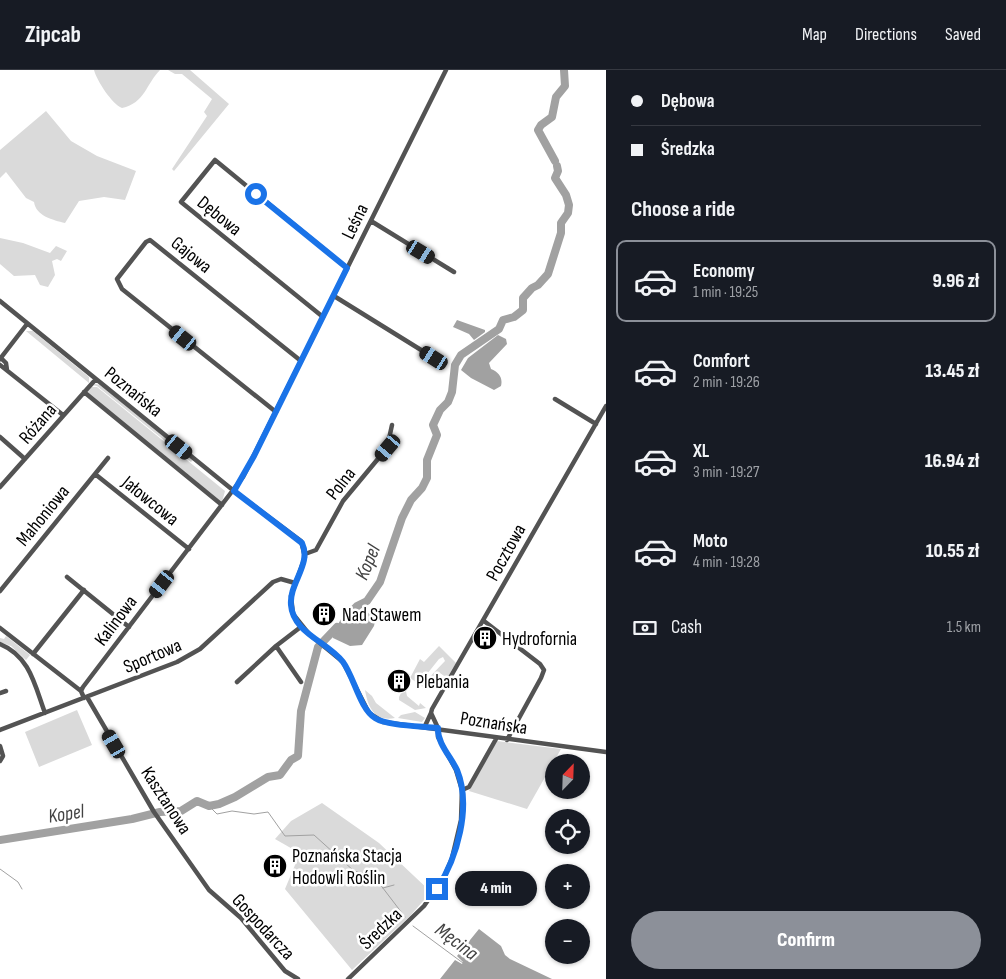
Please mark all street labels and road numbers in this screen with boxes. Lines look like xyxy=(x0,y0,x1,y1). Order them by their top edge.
street label: Dębowa xyxy=(192,191,246,241)
street label: Leśna xyxy=(337,200,374,243)
street label: Gajowa xyxy=(166,232,216,278)
street label: Poznańska xyxy=(100,362,167,422)
street label: Różana xyxy=(14,399,62,449)
street label: Polna xyxy=(321,463,361,505)
street label: Jałowcowa xyxy=(116,471,183,531)
street label: Mahoniowa xyxy=(12,481,75,551)
street label: Pocztowa xyxy=(481,520,531,585)
street label: Kalinowa xyxy=(90,591,143,651)
street label: Sportowa xyxy=(120,634,185,679)
street label: Poznańska xyxy=(459,707,529,740)
street label: Kasztanowa xyxy=(135,763,196,839)
street label: Gospodarcza xyxy=(227,889,299,965)
street label: Średzka xyxy=(355,903,407,955)

